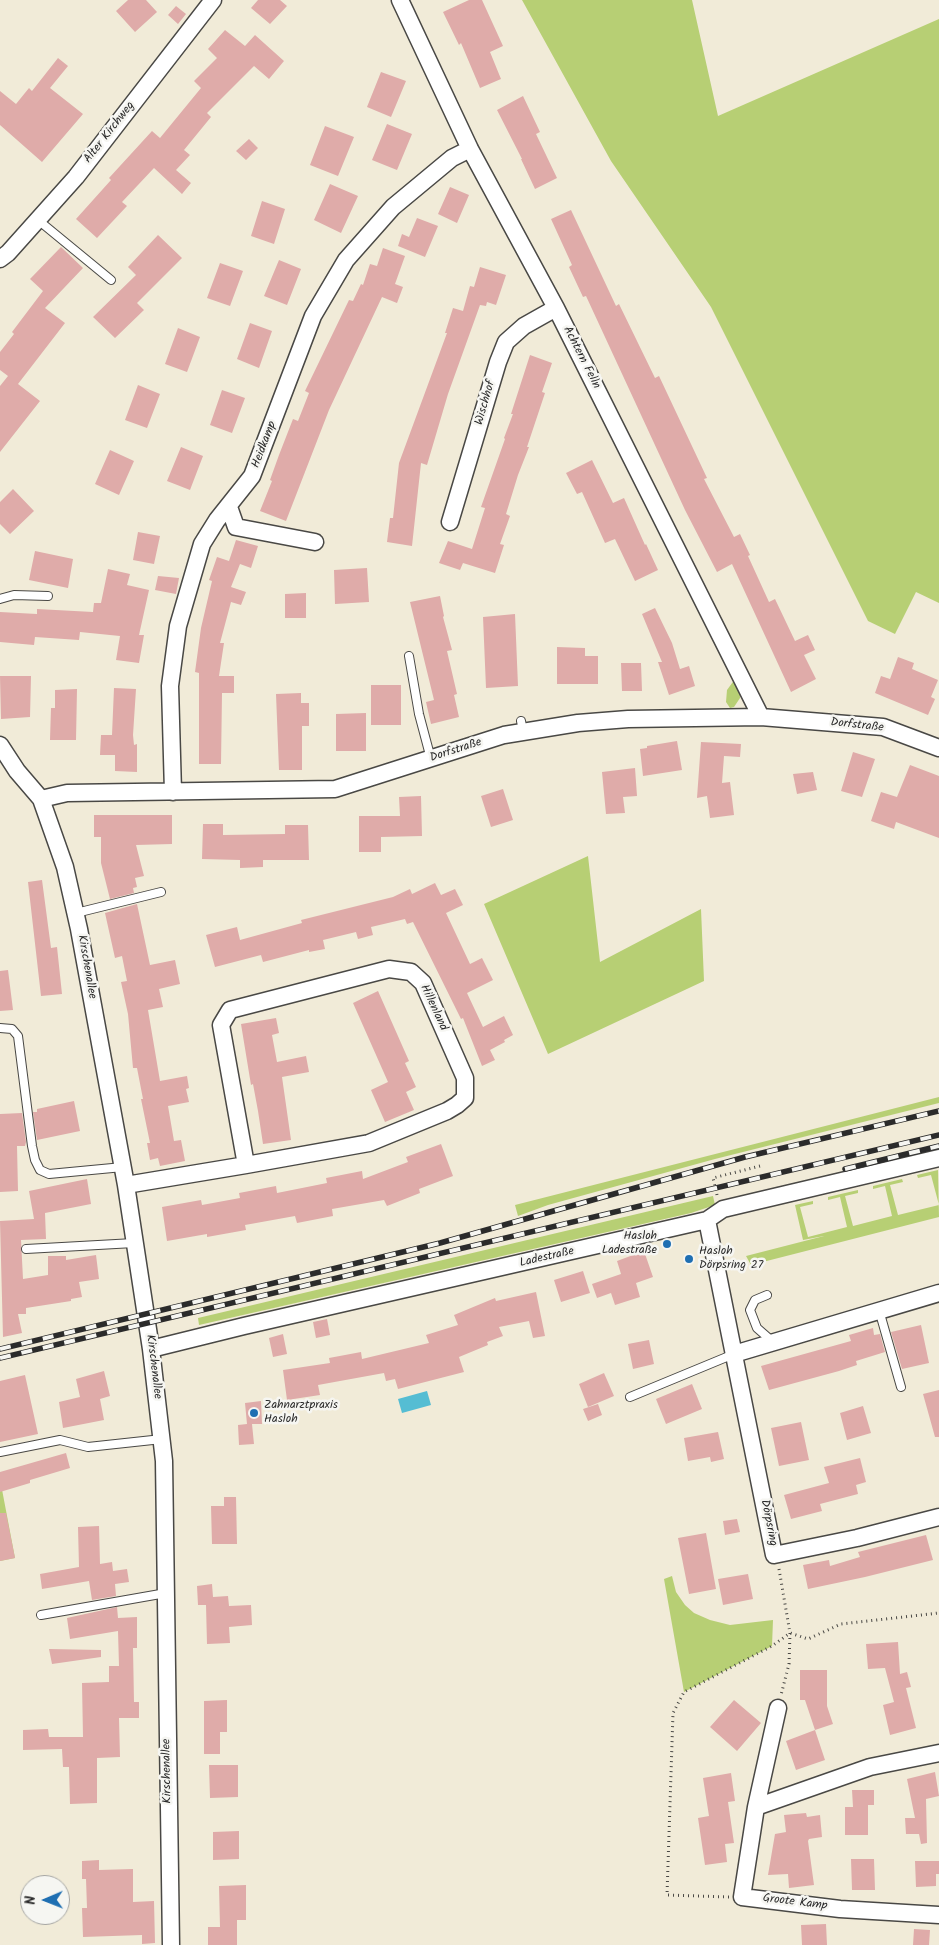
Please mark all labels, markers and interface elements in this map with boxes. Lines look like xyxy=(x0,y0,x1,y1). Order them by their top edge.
street label: Alter Kirchweg xyxy=(82,99,138,167)
street label: Achtern Felln xyxy=(559,324,603,392)
street label: Wischhof xyxy=(473,379,499,427)
street label: Heidkamp xyxy=(250,420,280,470)
street label: Dorfstraße xyxy=(830,716,884,736)
street label: Dorfstraße xyxy=(428,736,484,766)
street label: Kirschenallee xyxy=(73,934,99,1000)
street label: Hillenland xyxy=(416,983,450,1033)
place label: Hasloh Ladestraße xyxy=(602,1230,657,1258)
marker: Hasloh Ladestraße xyxy=(661,1238,673,1250)
street label: Ladestraße xyxy=(518,1245,576,1271)
place label: Hasloh Dörpsring 27 xyxy=(699,1245,763,1273)
marker: Hasloh Dörpsring 27 xyxy=(683,1253,695,1265)
street label: Kirschenallee xyxy=(142,1334,164,1400)
place label: Zahnarztpraxis Hasloh xyxy=(264,1399,338,1427)
marker: Zahnarztpraxis Hasloh xyxy=(248,1407,260,1419)
street label: Dörpsring xyxy=(756,1499,780,1547)
street label: Kirschenallee xyxy=(160,1738,176,1804)
north arrow xyxy=(20,1875,70,1925)
street label: Groote Kamp xyxy=(762,1892,828,1914)
text: N xyxy=(20,1896,42,1905)

